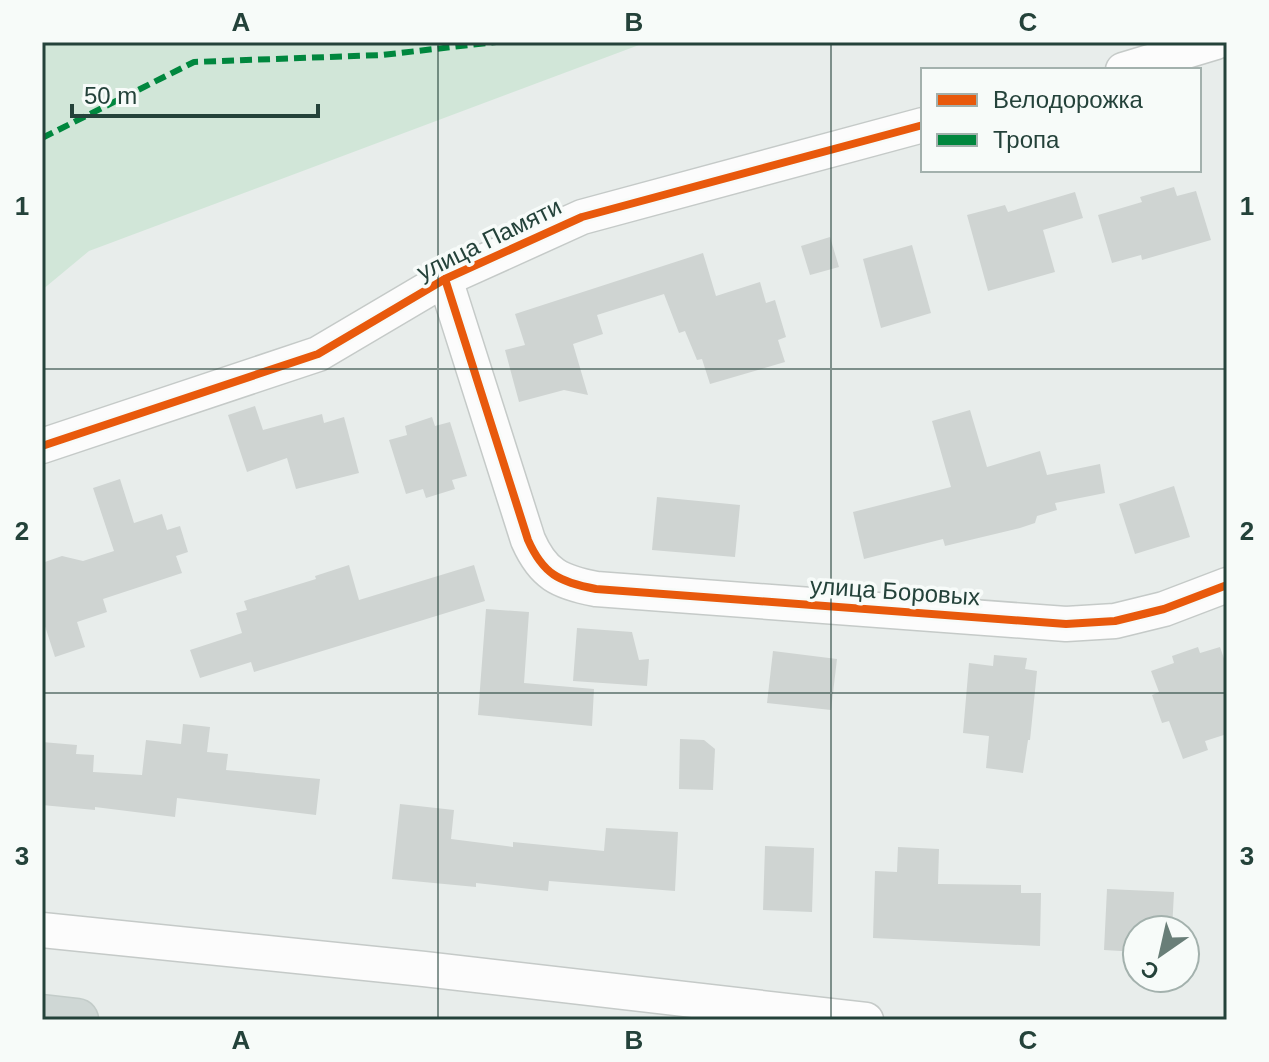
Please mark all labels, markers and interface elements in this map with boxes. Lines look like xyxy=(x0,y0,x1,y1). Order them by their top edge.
text: A xyxy=(232,7,251,37)
text: B xyxy=(625,7,643,37)
text: C xyxy=(1019,7,1038,37)
scale bar xyxy=(72,68,318,118)
legend xyxy=(921,68,1201,172)
text: 50 m xyxy=(84,82,137,109)
text: Велодорожка xyxy=(993,86,1144,113)
text: Тропа xyxy=(993,126,1060,153)
text: 1 xyxy=(15,191,29,221)
text: 1 xyxy=(1240,191,1254,221)
street label: улица Памяти xyxy=(412,192,566,286)
text: 2 xyxy=(15,516,29,546)
text: 2 xyxy=(1240,516,1254,546)
street label: улица Боровых xyxy=(809,572,981,610)
text: 3 xyxy=(15,841,29,871)
text: 3 xyxy=(1240,841,1254,871)
north arrow xyxy=(1121,914,1201,994)
text: С xyxy=(1136,955,1164,985)
text: A xyxy=(232,1025,251,1055)
text: B xyxy=(625,1025,643,1055)
text: C xyxy=(1019,1025,1038,1055)

